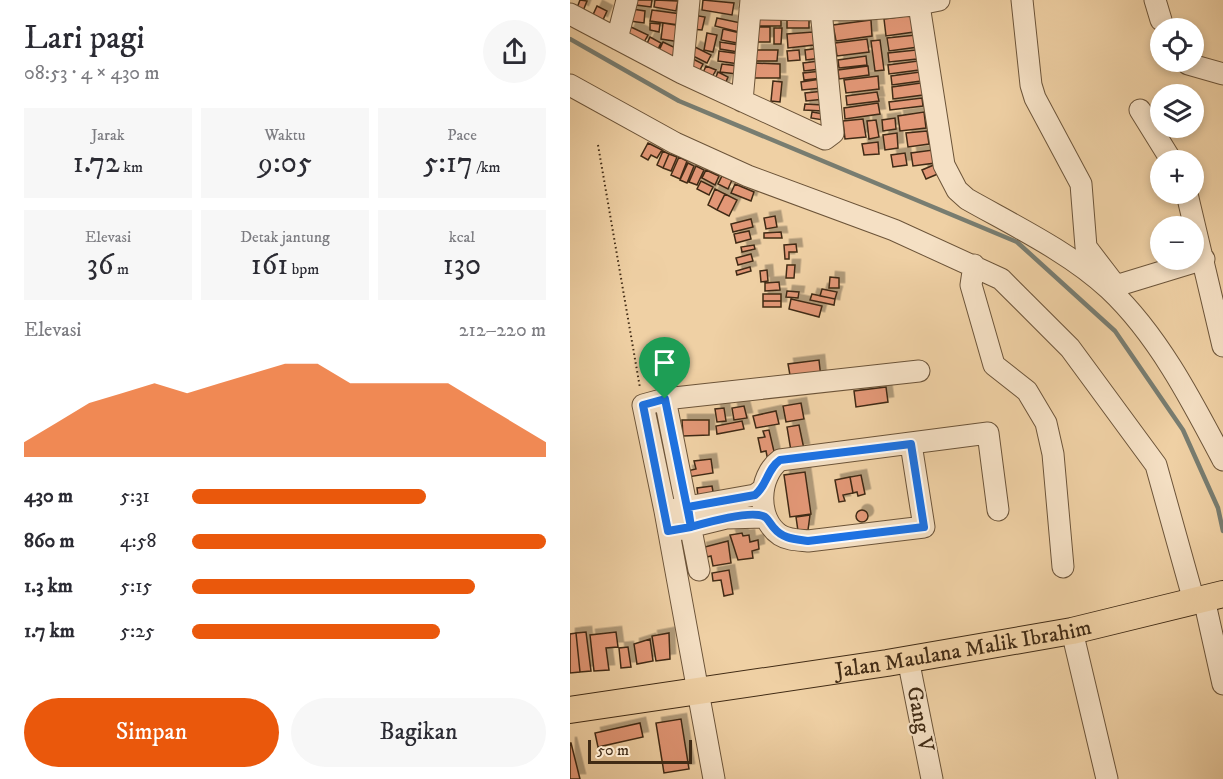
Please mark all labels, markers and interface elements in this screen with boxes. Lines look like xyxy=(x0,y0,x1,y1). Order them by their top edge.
text: Lari pagi xyxy=(24,18,145,59)
map controls xyxy=(1150,18,1204,270)
button: locate xyxy=(1150,18,1204,72)
button: share xyxy=(483,20,546,83)
text: 08:53 · 4 × 430 m xyxy=(24,61,159,86)
button: layers xyxy=(1150,84,1204,138)
text: Jarak xyxy=(91,125,125,145)
text: Waktu xyxy=(264,125,306,145)
text: Pace xyxy=(447,125,477,145)
text: 1.72 xyxy=(73,145,120,182)
text: 9:05 xyxy=(258,145,312,182)
text: 5:17 xyxy=(423,145,473,182)
button: + xyxy=(1150,150,1204,204)
text: km xyxy=(120,157,143,177)
text: /km xyxy=(473,157,501,177)
button: − xyxy=(1150,216,1204,270)
text: Elevasi xyxy=(85,227,131,247)
text: Detak jantung xyxy=(240,227,330,247)
text: kcal xyxy=(449,227,475,247)
text: 36 xyxy=(87,247,114,284)
text: 161 xyxy=(251,247,288,284)
text: 130 xyxy=(443,247,481,284)
text: m xyxy=(114,259,129,279)
text: bpm xyxy=(288,259,319,279)
text: Elevasi xyxy=(24,318,82,343)
text: 212–220 m xyxy=(459,318,546,343)
pin xyxy=(639,337,690,399)
icon: arrive xyxy=(648,346,681,379)
text: 430 m xyxy=(24,484,73,509)
text: 5:31 xyxy=(120,484,150,509)
text: 860 m xyxy=(24,529,75,554)
text: 4:58 xyxy=(120,529,157,554)
text: 1.3 km xyxy=(24,574,73,599)
text: 5:15 xyxy=(120,574,152,599)
street label: Jalan Maulana Malik Ibrahim xyxy=(831,613,1094,684)
text: 1.7 km xyxy=(24,619,75,644)
text: 5:25 xyxy=(120,619,155,644)
street label: Gang V xyxy=(900,684,940,755)
button: Simpan xyxy=(24,698,279,767)
button: Bagikan xyxy=(291,698,546,767)
scale bar xyxy=(588,737,692,764)
text: 50 m xyxy=(597,740,629,760)

